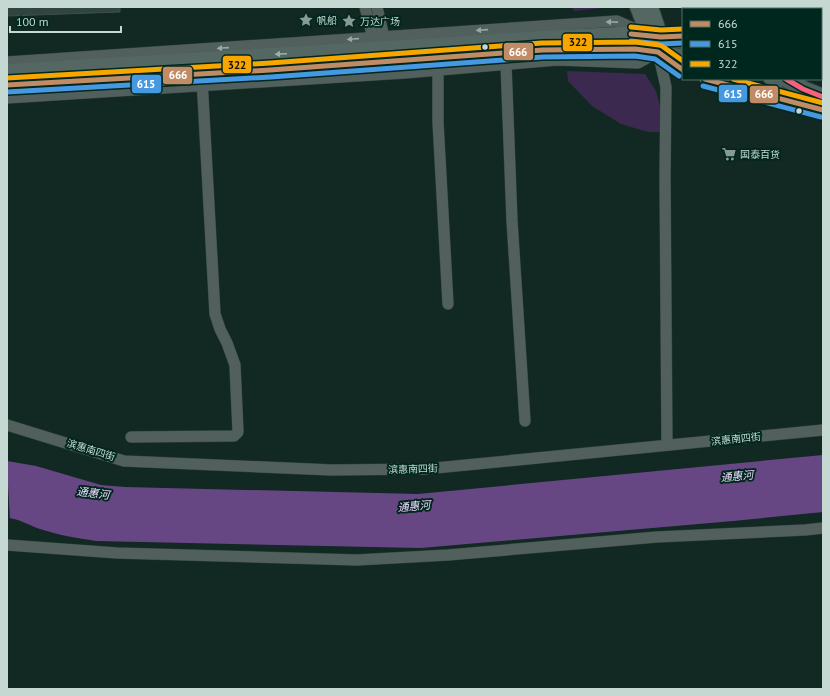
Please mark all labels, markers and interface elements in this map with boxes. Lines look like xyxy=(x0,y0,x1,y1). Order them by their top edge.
scale bar xyxy=(10,8,121,34)
legend xyxy=(682,8,822,80)
place icon: 帆船 xyxy=(298,12,314,28)
place icon: 万达广场 xyxy=(341,13,357,29)
text: 100 m xyxy=(16,14,49,29)
place label: 帆船 xyxy=(317,14,337,27)
place label: 万达广场 xyxy=(360,15,400,28)
text: 666 xyxy=(718,16,738,31)
one-way arrow xyxy=(605,19,618,25)
one-way arrow xyxy=(476,27,488,34)
line badge: 322 xyxy=(562,33,593,52)
one-way arrow xyxy=(346,35,359,42)
text: 322 xyxy=(569,35,587,49)
text: 615 xyxy=(718,36,738,51)
unlabelled marker xyxy=(480,42,490,52)
line badge: 666 xyxy=(503,42,534,61)
one-way arrow xyxy=(217,44,229,51)
text: 666 xyxy=(509,45,527,59)
one-way arrow xyxy=(275,51,287,58)
line badge: 322 xyxy=(222,55,252,74)
text: 322 xyxy=(718,56,738,71)
text: 322 xyxy=(228,58,246,72)
line badge: 666 xyxy=(162,66,193,85)
text: 666 xyxy=(169,68,187,82)
line badge: 615 xyxy=(131,74,162,94)
text: 615 xyxy=(137,77,155,91)
line badge: 615 xyxy=(718,84,748,103)
line badge: 666 xyxy=(749,85,779,104)
text: 615 xyxy=(724,87,742,101)
text: 666 xyxy=(755,87,773,101)
unlabelled marker xyxy=(794,106,804,116)
supermarket icon: 国泰百货 xyxy=(721,146,737,162)
place label: 国泰百货 xyxy=(740,148,780,161)
street label: 滨惠南四街 xyxy=(710,430,762,448)
street label: 滨惠南四街 xyxy=(65,436,117,464)
street label: 滨惠南四街 xyxy=(388,462,438,476)
water label: 通惠河 xyxy=(720,467,756,484)
water label: 通惠河 xyxy=(76,484,112,502)
water label: 通惠河 xyxy=(397,497,433,514)

